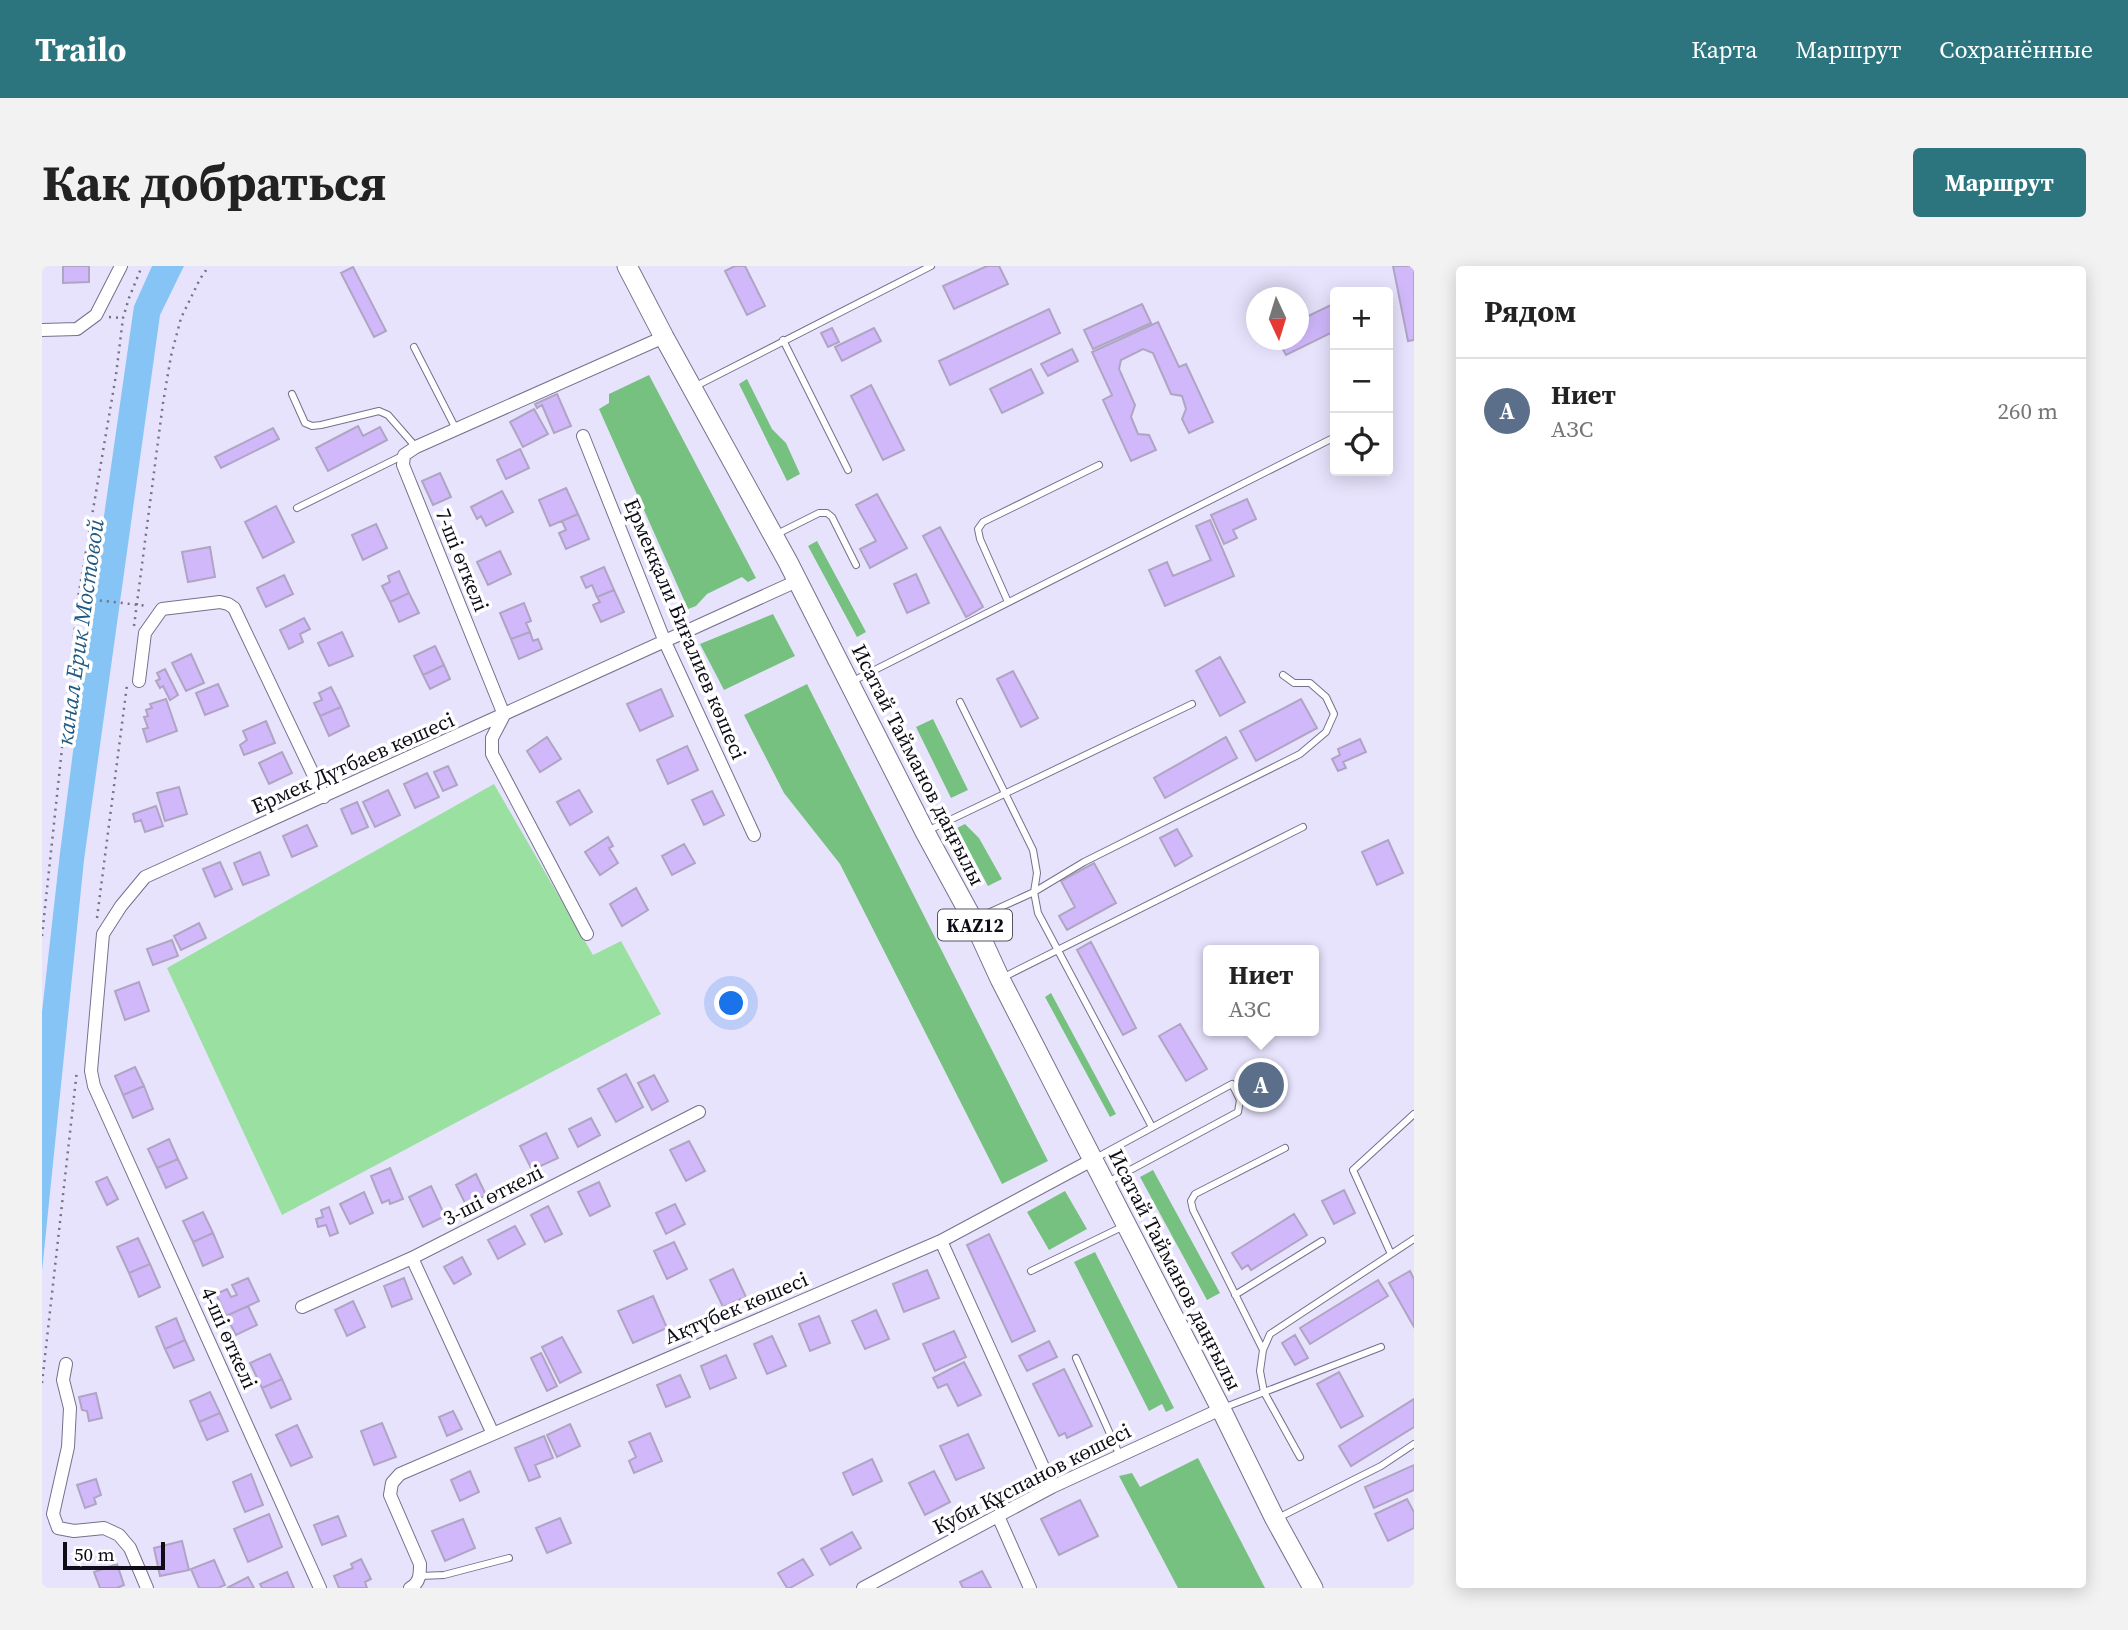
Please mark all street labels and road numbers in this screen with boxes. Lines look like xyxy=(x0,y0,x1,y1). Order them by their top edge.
street label: Ермекқали Биғалиев көшесі xyxy=(617,494,754,764)
street label: 7-шi өткелi xyxy=(429,504,496,616)
street label: Исатай Тайманов даңғылы xyxy=(845,639,992,891)
street label: Ермек Дүтбаев көшесi xyxy=(247,705,459,820)
road number: KAZ12 xyxy=(938,910,1012,940)
street label: Исатай Тайманов даңғылы xyxy=(1102,1144,1249,1396)
street label: 3-шi өткелi xyxy=(438,1157,548,1232)
street label: Ақтүбек көшесi xyxy=(659,1264,812,1351)
street label: 4-шi өткелi xyxy=(194,1282,265,1393)
street label: Куби Құспанов көшесi xyxy=(928,1416,1136,1541)

